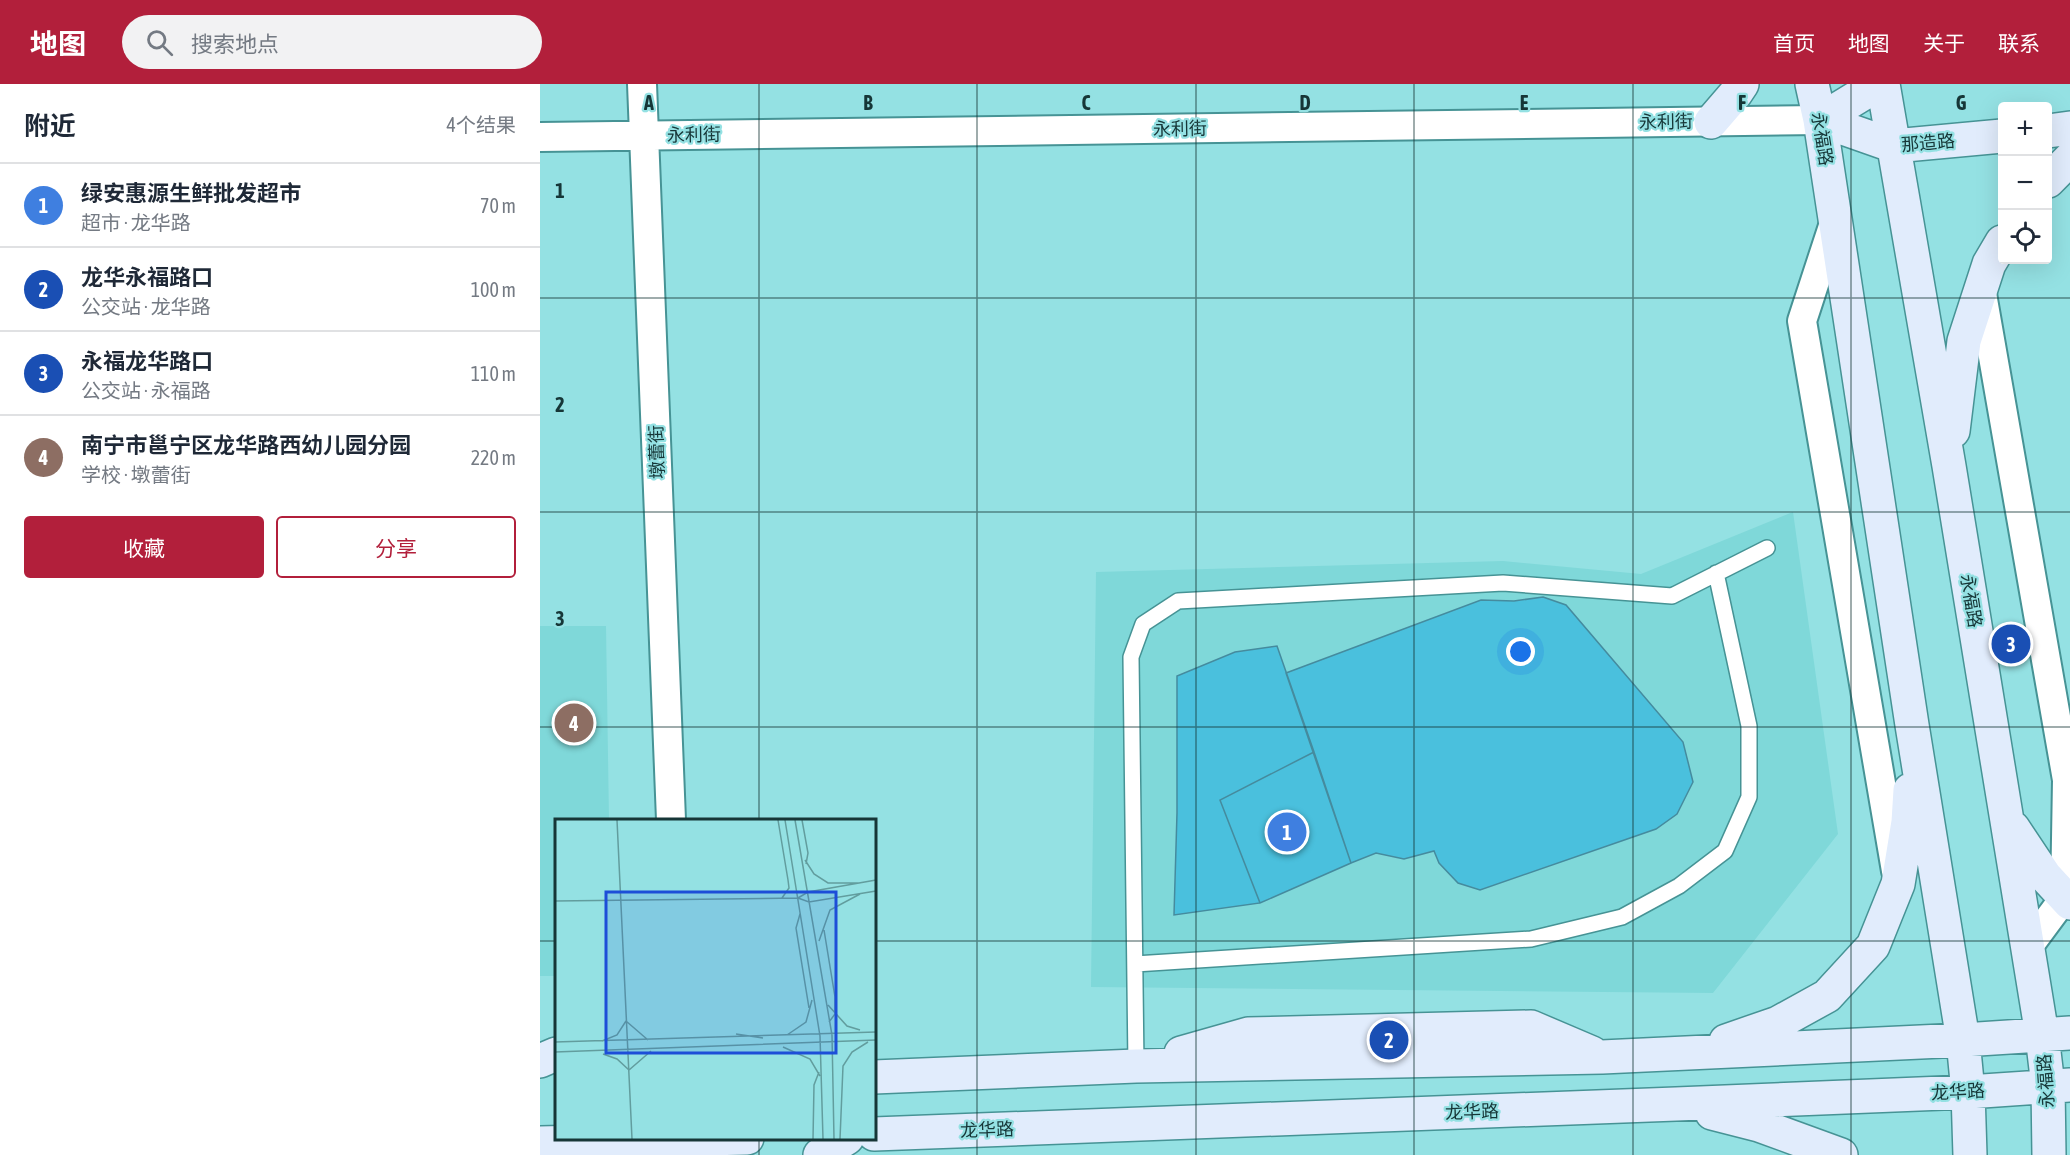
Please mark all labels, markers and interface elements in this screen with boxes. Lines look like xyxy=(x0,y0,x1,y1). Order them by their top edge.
search box xyxy=(122,15,542,69)
icon: search xyxy=(143,26,176,59)
text: 地图 xyxy=(30,28,86,60)
text: 搜索地点 xyxy=(191,31,279,57)
text: 首页 xyxy=(1773,31,1815,55)
text: 地图 xyxy=(1848,31,1890,55)
text: 关于 xyxy=(1923,31,1965,55)
text: 联系 xyxy=(1998,31,2040,55)
text: A xyxy=(643,91,654,114)
text: B xyxy=(863,91,873,114)
text: C xyxy=(1082,91,1091,114)
text: D xyxy=(1299,91,1311,114)
text: E xyxy=(1520,91,1529,114)
text: F xyxy=(1738,91,1746,114)
text: G xyxy=(1956,91,1967,114)
map controls xyxy=(1998,102,2052,264)
button: + xyxy=(1998,102,2052,156)
text: 附近 xyxy=(24,111,76,141)
street label: 永利街 xyxy=(1639,111,1693,132)
street label: 永福路 xyxy=(1808,111,1837,167)
text: 4个结果 xyxy=(447,113,516,136)
street label: 永利街 xyxy=(1153,118,1207,139)
street label: 永利街 xyxy=(667,124,721,145)
street label: 那造路 xyxy=(1900,130,1956,155)
button: − xyxy=(1998,156,2052,210)
text: 1 xyxy=(555,179,565,202)
text: 绿安惠源生鲜批发超市 xyxy=(81,180,301,206)
text: 1 xyxy=(39,194,48,217)
text: 70 m xyxy=(480,194,516,217)
button: locate xyxy=(1998,210,2052,264)
text: 超市 · 龙华路 xyxy=(81,211,191,234)
text: 龙华永福路口 xyxy=(81,264,213,290)
text: 2 xyxy=(39,278,48,301)
text: 100 m xyxy=(471,278,516,301)
text: 公交站 · 龙华路 xyxy=(81,295,211,318)
text: 永福龙华路口 xyxy=(81,348,213,374)
text: 3 xyxy=(39,362,48,385)
text: 110 m xyxy=(471,362,516,385)
text: 公交站 · 永福路 xyxy=(81,379,211,402)
text: 2 xyxy=(555,393,565,416)
street label: 墩蕾街 xyxy=(645,425,668,479)
text: 南宁市邕宁区龙华路西幼儿园分园 xyxy=(81,432,411,458)
text: 4 xyxy=(39,446,48,469)
text: 220 m xyxy=(471,446,516,469)
text: 学校 · 墩蕾街 xyxy=(81,463,191,486)
button: 收藏 xyxy=(24,516,264,578)
button: 分享 xyxy=(276,516,516,578)
street label: 永福路 xyxy=(1957,573,1986,629)
text: 3 xyxy=(555,607,565,630)
pin: 3 xyxy=(1992,622,2030,666)
your location xyxy=(1506,637,1535,666)
pin: 4 xyxy=(555,700,594,746)
pin: 1 xyxy=(1268,810,1306,855)
inset map xyxy=(555,819,876,1140)
pin: 2 xyxy=(1370,1018,1408,1062)
street label: 永福路 xyxy=(2033,1053,2058,1109)
street label: 龙华路 xyxy=(1930,1080,1985,1103)
street label: 龙华路 xyxy=(1445,1100,1499,1123)
street label: 龙华路 xyxy=(960,1118,1014,1141)

